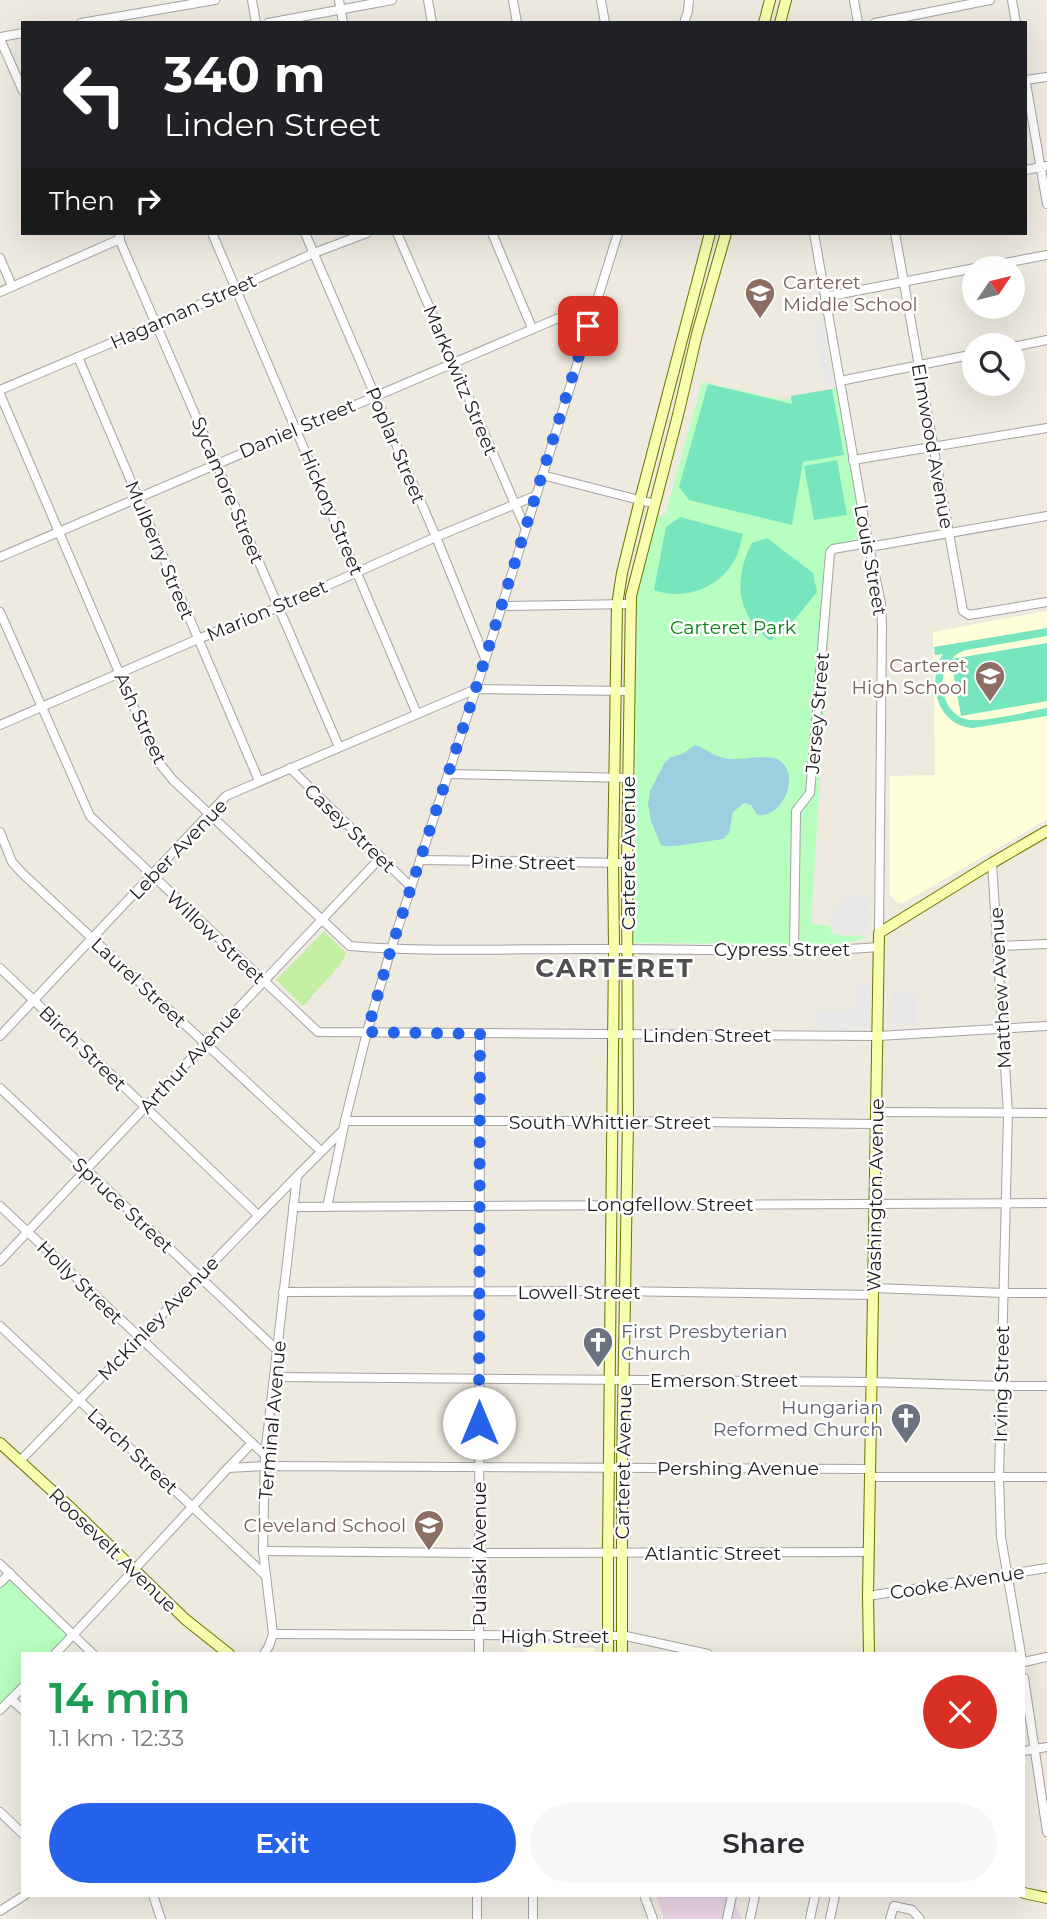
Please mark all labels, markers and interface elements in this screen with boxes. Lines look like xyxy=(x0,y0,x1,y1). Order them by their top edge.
text: 340 m xyxy=(164,45,325,104)
icon: left xyxy=(49,49,140,140)
text: Linden Street xyxy=(164,105,381,144)
icon: right xyxy=(129,182,167,220)
text: Then xyxy=(49,185,115,217)
north arrow xyxy=(962,256,1026,318)
map controls xyxy=(962,256,1025,396)
street label: Hagaman Street xyxy=(107,269,260,354)
place label: Carteret Middle School xyxy=(783,271,918,316)
school or university icon: Carteret Middle School xyxy=(743,276,777,320)
pin xyxy=(558,296,618,356)
street label: Markowitz Street xyxy=(419,302,503,459)
icon: arrive xyxy=(569,307,607,345)
button: search xyxy=(962,333,1025,396)
street label: Elmwood Avenue xyxy=(907,362,958,531)
street label: Poplar Street xyxy=(361,383,431,507)
street label: Daniel Street xyxy=(236,394,359,463)
street label: Sycamore Street xyxy=(186,413,269,567)
street label: Hickory Street xyxy=(295,446,368,579)
street label: Mulberry Street xyxy=(120,478,199,623)
street label: Louis Street xyxy=(849,503,892,618)
street label: Marion Street xyxy=(203,575,331,646)
park label: Carteret Park xyxy=(670,616,797,639)
street label: Jersey Street xyxy=(801,651,834,776)
place label: Carteret High School xyxy=(852,654,967,699)
school or university icon: Carteret High School xyxy=(973,659,1007,703)
street label: Ash Street xyxy=(109,669,172,768)
street label: Carteret Avenue xyxy=(617,776,640,930)
street label: Casey Street xyxy=(299,779,400,878)
street label: Leber Avenue xyxy=(125,794,232,905)
street label: Pine Street xyxy=(470,850,576,875)
street label: Willow Street xyxy=(161,886,270,989)
street label: Matthew Avenue xyxy=(985,906,1016,1069)
street label: Laurel Street xyxy=(86,933,191,1032)
street label: Cypress Street xyxy=(714,938,851,961)
district label: CARTERET xyxy=(535,952,695,984)
street label: Birch Street xyxy=(34,1001,131,1096)
street label: Arthur Avenue xyxy=(135,1001,246,1118)
street label: Linden Street xyxy=(643,1024,772,1047)
street label: Washington Avenue xyxy=(862,1098,889,1292)
street label: South Whittier Street xyxy=(509,1111,711,1134)
street label: Spruce Street xyxy=(68,1153,178,1258)
street label: Longfellow Street xyxy=(586,1193,754,1216)
street label: Holly Street xyxy=(32,1236,127,1329)
street label: McKinley Avenue xyxy=(93,1251,224,1385)
street label: Lowell Street xyxy=(517,1281,641,1304)
place label: First Presbyterian Church xyxy=(621,1320,788,1365)
church icon: First Presbyterian Church xyxy=(581,1325,615,1369)
street label: Irving Street xyxy=(989,1325,1014,1443)
street label: Terminal Avenue xyxy=(254,1339,291,1501)
street label: Emerson Street xyxy=(650,1369,798,1392)
street label: Carteret Avenue xyxy=(611,1385,636,1539)
position arrow xyxy=(442,1386,516,1460)
place label: Hungarian Reformed Church xyxy=(713,1396,883,1441)
church icon: Hungarian Reformed Church xyxy=(889,1401,923,1445)
street label: Larch Street xyxy=(83,1404,183,1499)
street label: Pershing Avenue xyxy=(657,1457,819,1480)
street label: Pulaski Avenue xyxy=(468,1481,491,1627)
street label: Roosevelt Avenue xyxy=(44,1483,181,1617)
school or university icon: Cleveland School xyxy=(412,1508,446,1552)
place label: Cleveland School xyxy=(244,1514,406,1537)
street label: Atlantic Street xyxy=(645,1542,781,1565)
street label: Cooke Avenue xyxy=(888,1560,1026,1604)
street label: High Street xyxy=(501,1625,610,1648)
text: 14 min xyxy=(49,1672,190,1724)
button: close xyxy=(923,1675,997,1749)
text: 1.1 km · 12:33 xyxy=(49,1724,184,1752)
button: Exit xyxy=(49,1803,516,1883)
button: Share xyxy=(530,1803,997,1883)

